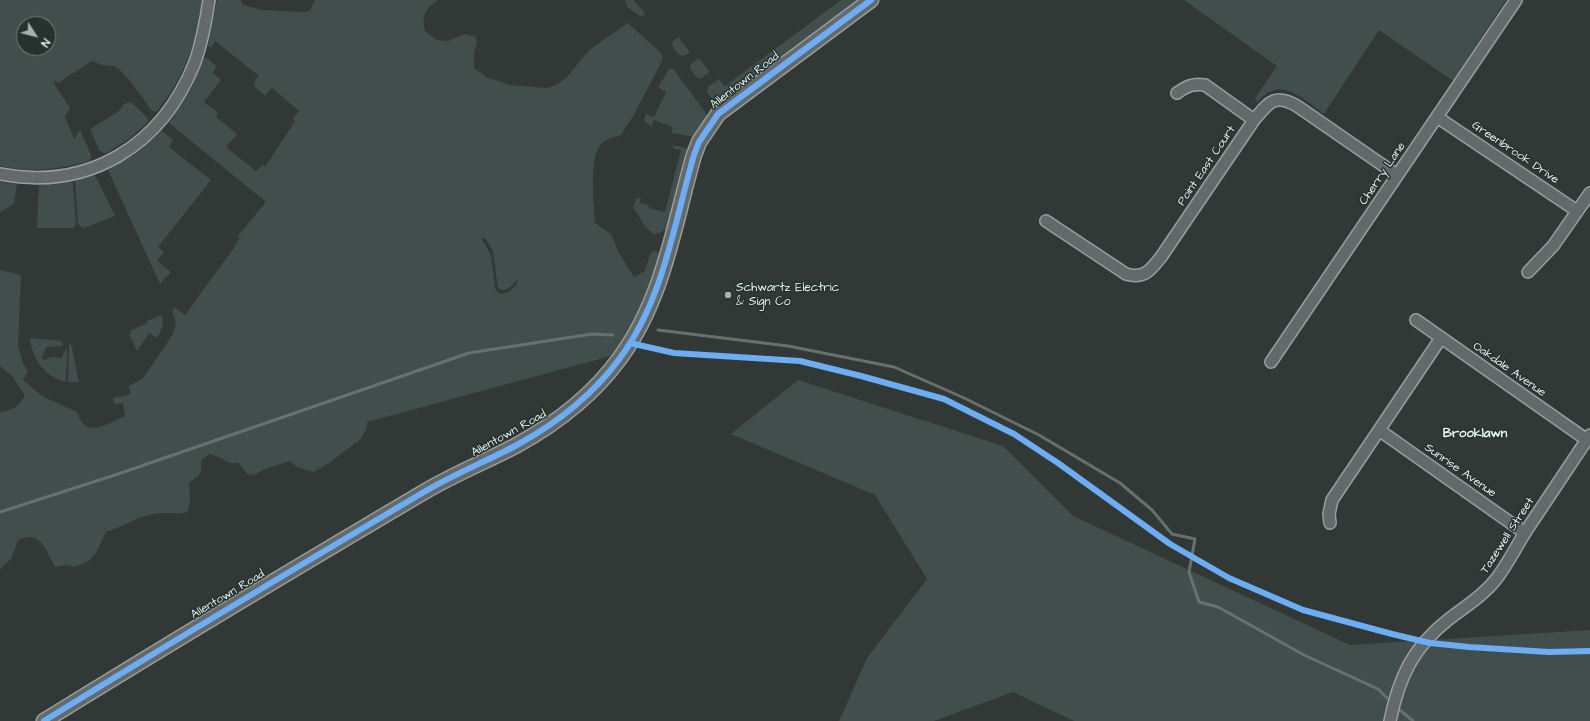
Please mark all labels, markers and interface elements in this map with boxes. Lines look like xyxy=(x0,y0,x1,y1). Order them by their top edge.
north arrow xyxy=(16,16,56,56)
text: N xyxy=(37,36,53,50)
street label: Allentown Road xyxy=(708,50,782,112)
street label: Greenbrook Drive xyxy=(1469,119,1561,187)
street label: Point East Court xyxy=(1175,123,1239,209)
street label: Cherry Lane xyxy=(1357,140,1409,208)
place label: Schwartz Electric & Sign Co xyxy=(736,281,839,309)
marker: Schwartz Electric & Sign Co xyxy=(723,290,733,300)
street label: Oakdale Avenue xyxy=(1470,339,1548,401)
street label: Allentown Road xyxy=(469,407,549,461)
district label: Brooklawn xyxy=(1443,426,1507,442)
street label: Sunrise Avenue xyxy=(1421,441,1499,501)
street label: Tazewell Street xyxy=(1478,495,1538,577)
street label: Allentown Road xyxy=(188,567,268,623)

